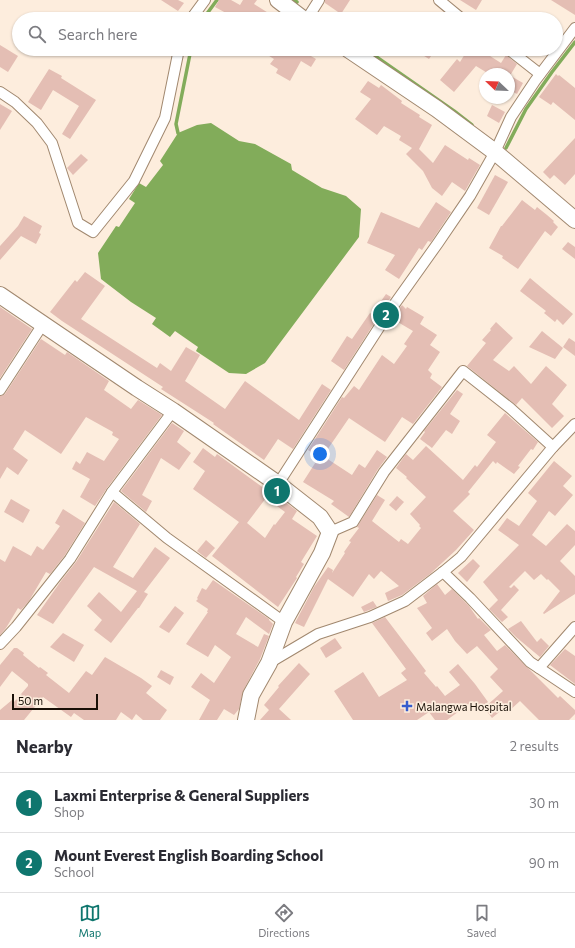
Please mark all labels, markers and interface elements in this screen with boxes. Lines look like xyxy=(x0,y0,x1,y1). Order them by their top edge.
search box xyxy=(12,12,563,56)
icon: search xyxy=(26,23,48,45)
text: Search here xyxy=(58,25,137,43)
north arrow xyxy=(479,68,515,104)
pin: 2 xyxy=(373,300,399,330)
your location xyxy=(310,444,330,464)
pin: 1 xyxy=(264,476,290,506)
scale bar xyxy=(12,692,98,711)
text: 50 m xyxy=(18,694,43,707)
marker: Malangwa Hospital xyxy=(401,700,413,712)
place label: Malangwa Hospital xyxy=(416,700,512,713)
text: Nearby xyxy=(16,736,73,757)
text: 2 results xyxy=(510,738,559,754)
text: Laxmi Enterprise & General Suppliers xyxy=(54,786,309,804)
text: 1 xyxy=(26,795,32,811)
text: 30 m xyxy=(529,795,559,811)
text: Shop xyxy=(54,804,85,820)
text: Mount Everest English Boarding School xyxy=(54,846,323,864)
text: 2 xyxy=(25,855,33,871)
text: 90 m xyxy=(529,855,559,871)
text: School xyxy=(54,864,94,880)
tab: Map xyxy=(79,902,101,939)
tab: Directions xyxy=(258,902,310,939)
tab: Saved xyxy=(467,902,496,939)

